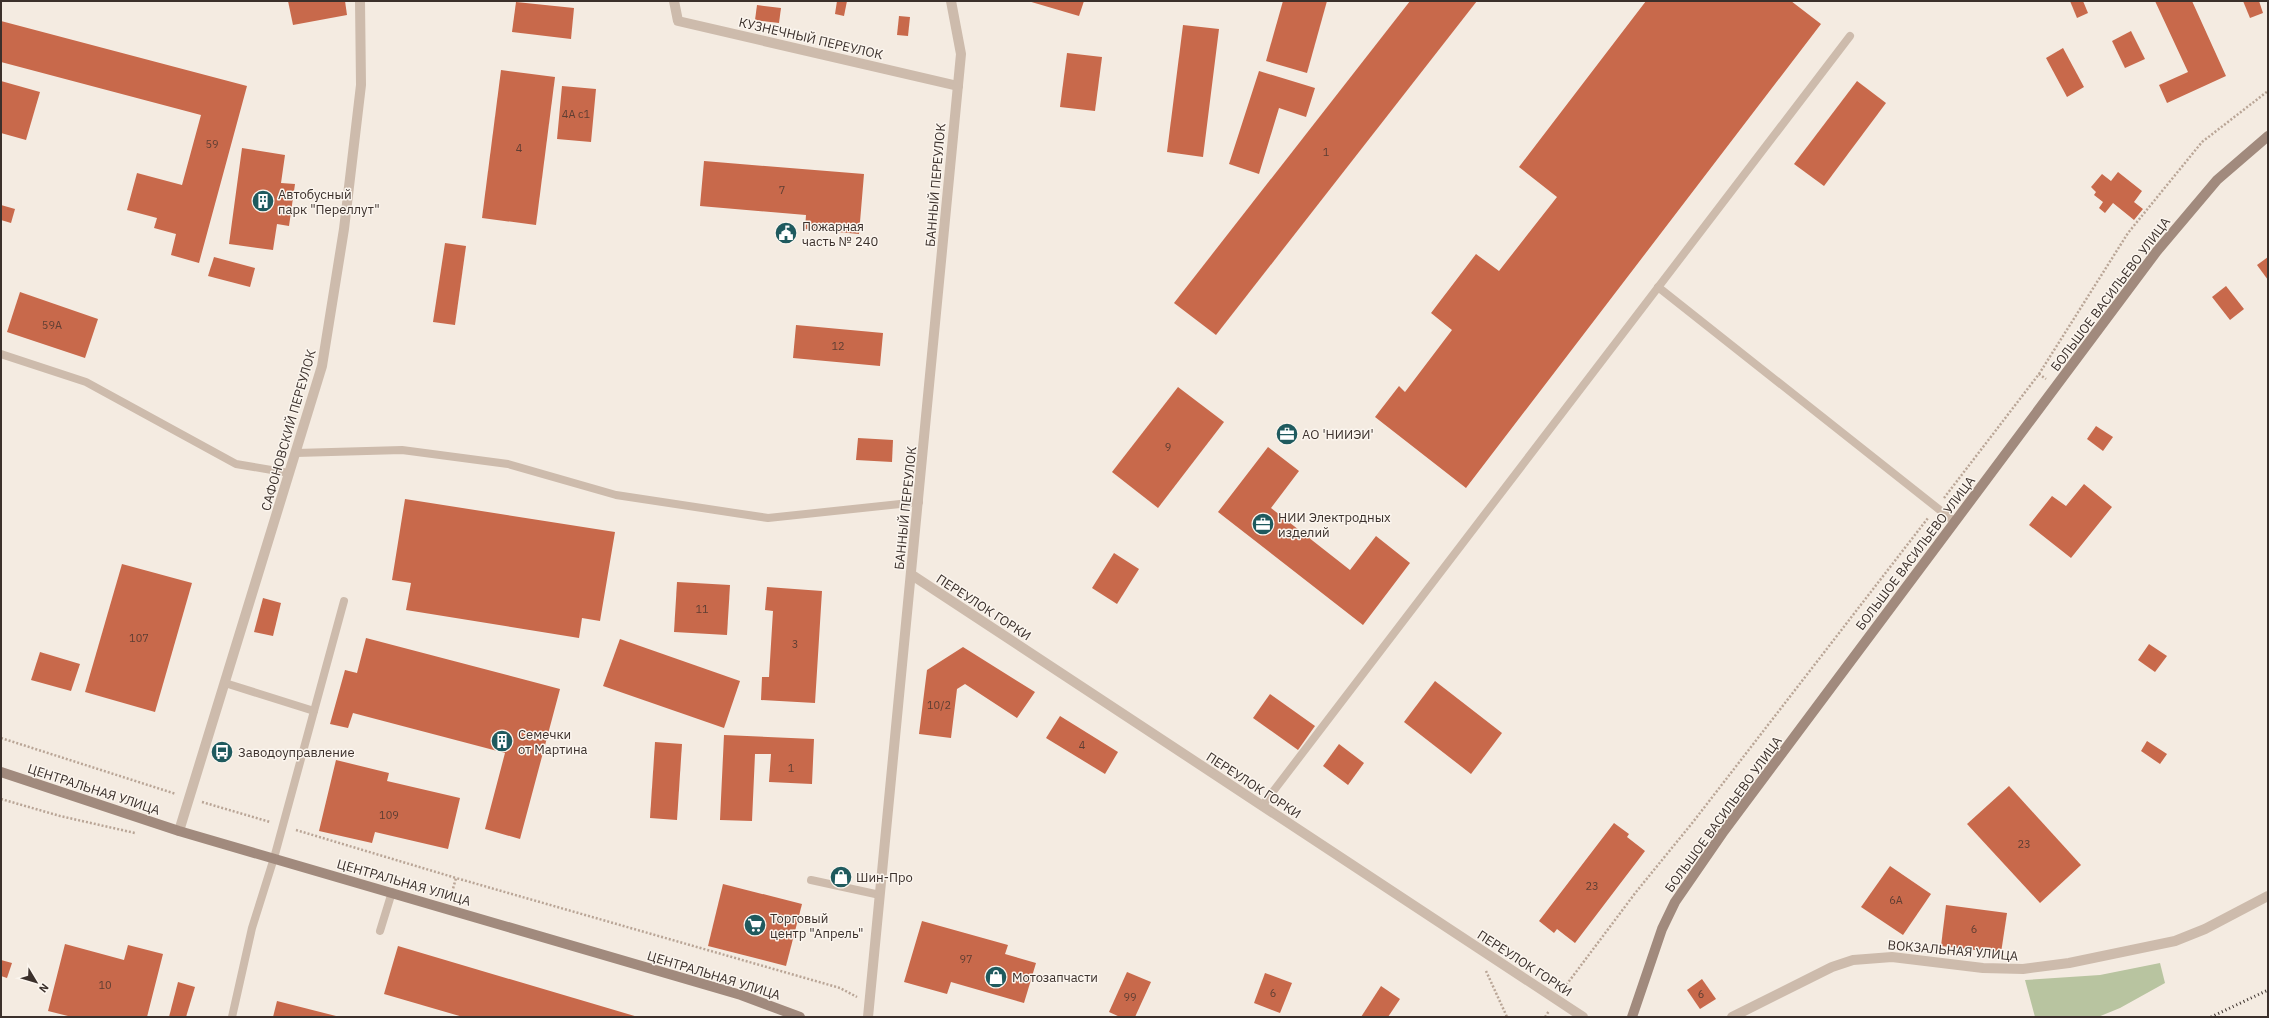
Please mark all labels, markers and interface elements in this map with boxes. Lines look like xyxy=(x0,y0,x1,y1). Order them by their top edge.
street label: КУЗНЕЧНЫЙ ПЕРЕУЛОК xyxy=(737,14,885,63)
house number: 4А с1 xyxy=(562,107,591,121)
street label: БАННЫЙ ПЕРЕУЛОК xyxy=(922,122,949,248)
house number: 59 xyxy=(205,137,219,151)
house number: 4 xyxy=(516,141,523,155)
house number: 1 xyxy=(1323,145,1330,159)
house number: 7 xyxy=(779,183,785,197)
place label: Автобусный парк "Переллут" xyxy=(278,186,380,218)
building icon: Автобусный парк "Переллут" xyxy=(250,188,276,214)
street label: БОЛЬШОЕ ВАСИЛЬЕВО УЛИЦА xyxy=(2047,213,2174,375)
place label: Пожарная часть № 240 xyxy=(802,218,879,250)
public building icon: Пожарная часть № 240 xyxy=(773,220,799,246)
house number: 59А xyxy=(42,318,62,332)
house number: 12 xyxy=(831,339,845,353)
street label: САФОНОВСКИЙ ПЕРЕУЛОК xyxy=(257,347,320,513)
office icon: АО 'НИИЭИ' xyxy=(1274,421,1300,447)
place label: АО 'НИИЭИ' xyxy=(1302,426,1374,443)
house number: 9 xyxy=(1165,440,1171,454)
street label: БАННЫЙ ПЕРЕУЛОК xyxy=(891,445,920,571)
street label: БОЛЬШОЕ ВАСИЛЬЕВО УЛИЦА xyxy=(1852,472,1979,634)
place label: НИИ Электродных изделий xyxy=(1278,509,1391,541)
office icon: НИИ Электродных изделий xyxy=(1250,511,1276,537)
street label: ПЕРЕУЛОК ГОРКИ xyxy=(933,570,1034,644)
house number: 11 xyxy=(695,602,709,616)
house number: 107 xyxy=(129,631,149,645)
house number: 3 xyxy=(792,637,798,651)
house number: 10/2 xyxy=(927,698,951,712)
place label: Семечки от Мартина xyxy=(518,726,588,758)
building icon: Семечки от Мартина xyxy=(489,728,515,754)
street label: БОЛЬШОЕ ВАСИЛЬЕВО УЛИЦА xyxy=(1661,732,1786,896)
house number: 4 xyxy=(1079,738,1086,752)
bus stop icon: Заводоуправление xyxy=(209,739,235,765)
place label: Заводоуправление xyxy=(238,744,355,761)
street label: ПЕРЕУЛОК ГОРКИ xyxy=(1203,748,1304,822)
street label: ЦЕНТРАЛЬНАЯ УЛИЦА xyxy=(25,760,163,819)
house number: 1 xyxy=(788,761,795,775)
house number: 109 xyxy=(379,808,399,822)
house number: 23 xyxy=(2017,837,2031,851)
street label: ЦЕНТРАЛЬНАЯ УЛИЦА xyxy=(335,855,473,910)
shop icon: Шин-Про xyxy=(828,864,854,890)
place label: Шин-Про xyxy=(856,869,913,886)
house number: 23 xyxy=(1585,879,1599,893)
house number: 6А xyxy=(1889,893,1903,907)
place label: Торговый центр "Апрель" xyxy=(770,910,863,942)
supermarket icon: Торговый центр "Апрель" xyxy=(742,912,768,938)
house number: 6 xyxy=(1971,922,1977,936)
street label: ПЕРЕУЛОК ГОРКИ xyxy=(1474,926,1575,1000)
street label: ВОКЗАЛЬНАЯ УЛИЦА xyxy=(1887,936,2020,965)
street label: ЦЕНТРАЛЬНАЯ УЛИЦА xyxy=(645,947,783,1004)
house number: 97 xyxy=(959,952,973,966)
north arrow xyxy=(16,962,56,1002)
shop icon: Мотозапчасти xyxy=(983,964,1009,990)
place label: Мотозапчасти xyxy=(1012,969,1098,986)
house number: 10 xyxy=(98,978,112,992)
text: N xyxy=(36,981,52,996)
house number: 6 xyxy=(1270,986,1276,1000)
house number: 6 xyxy=(1698,987,1704,1001)
house number: 99 xyxy=(1123,990,1137,1004)

